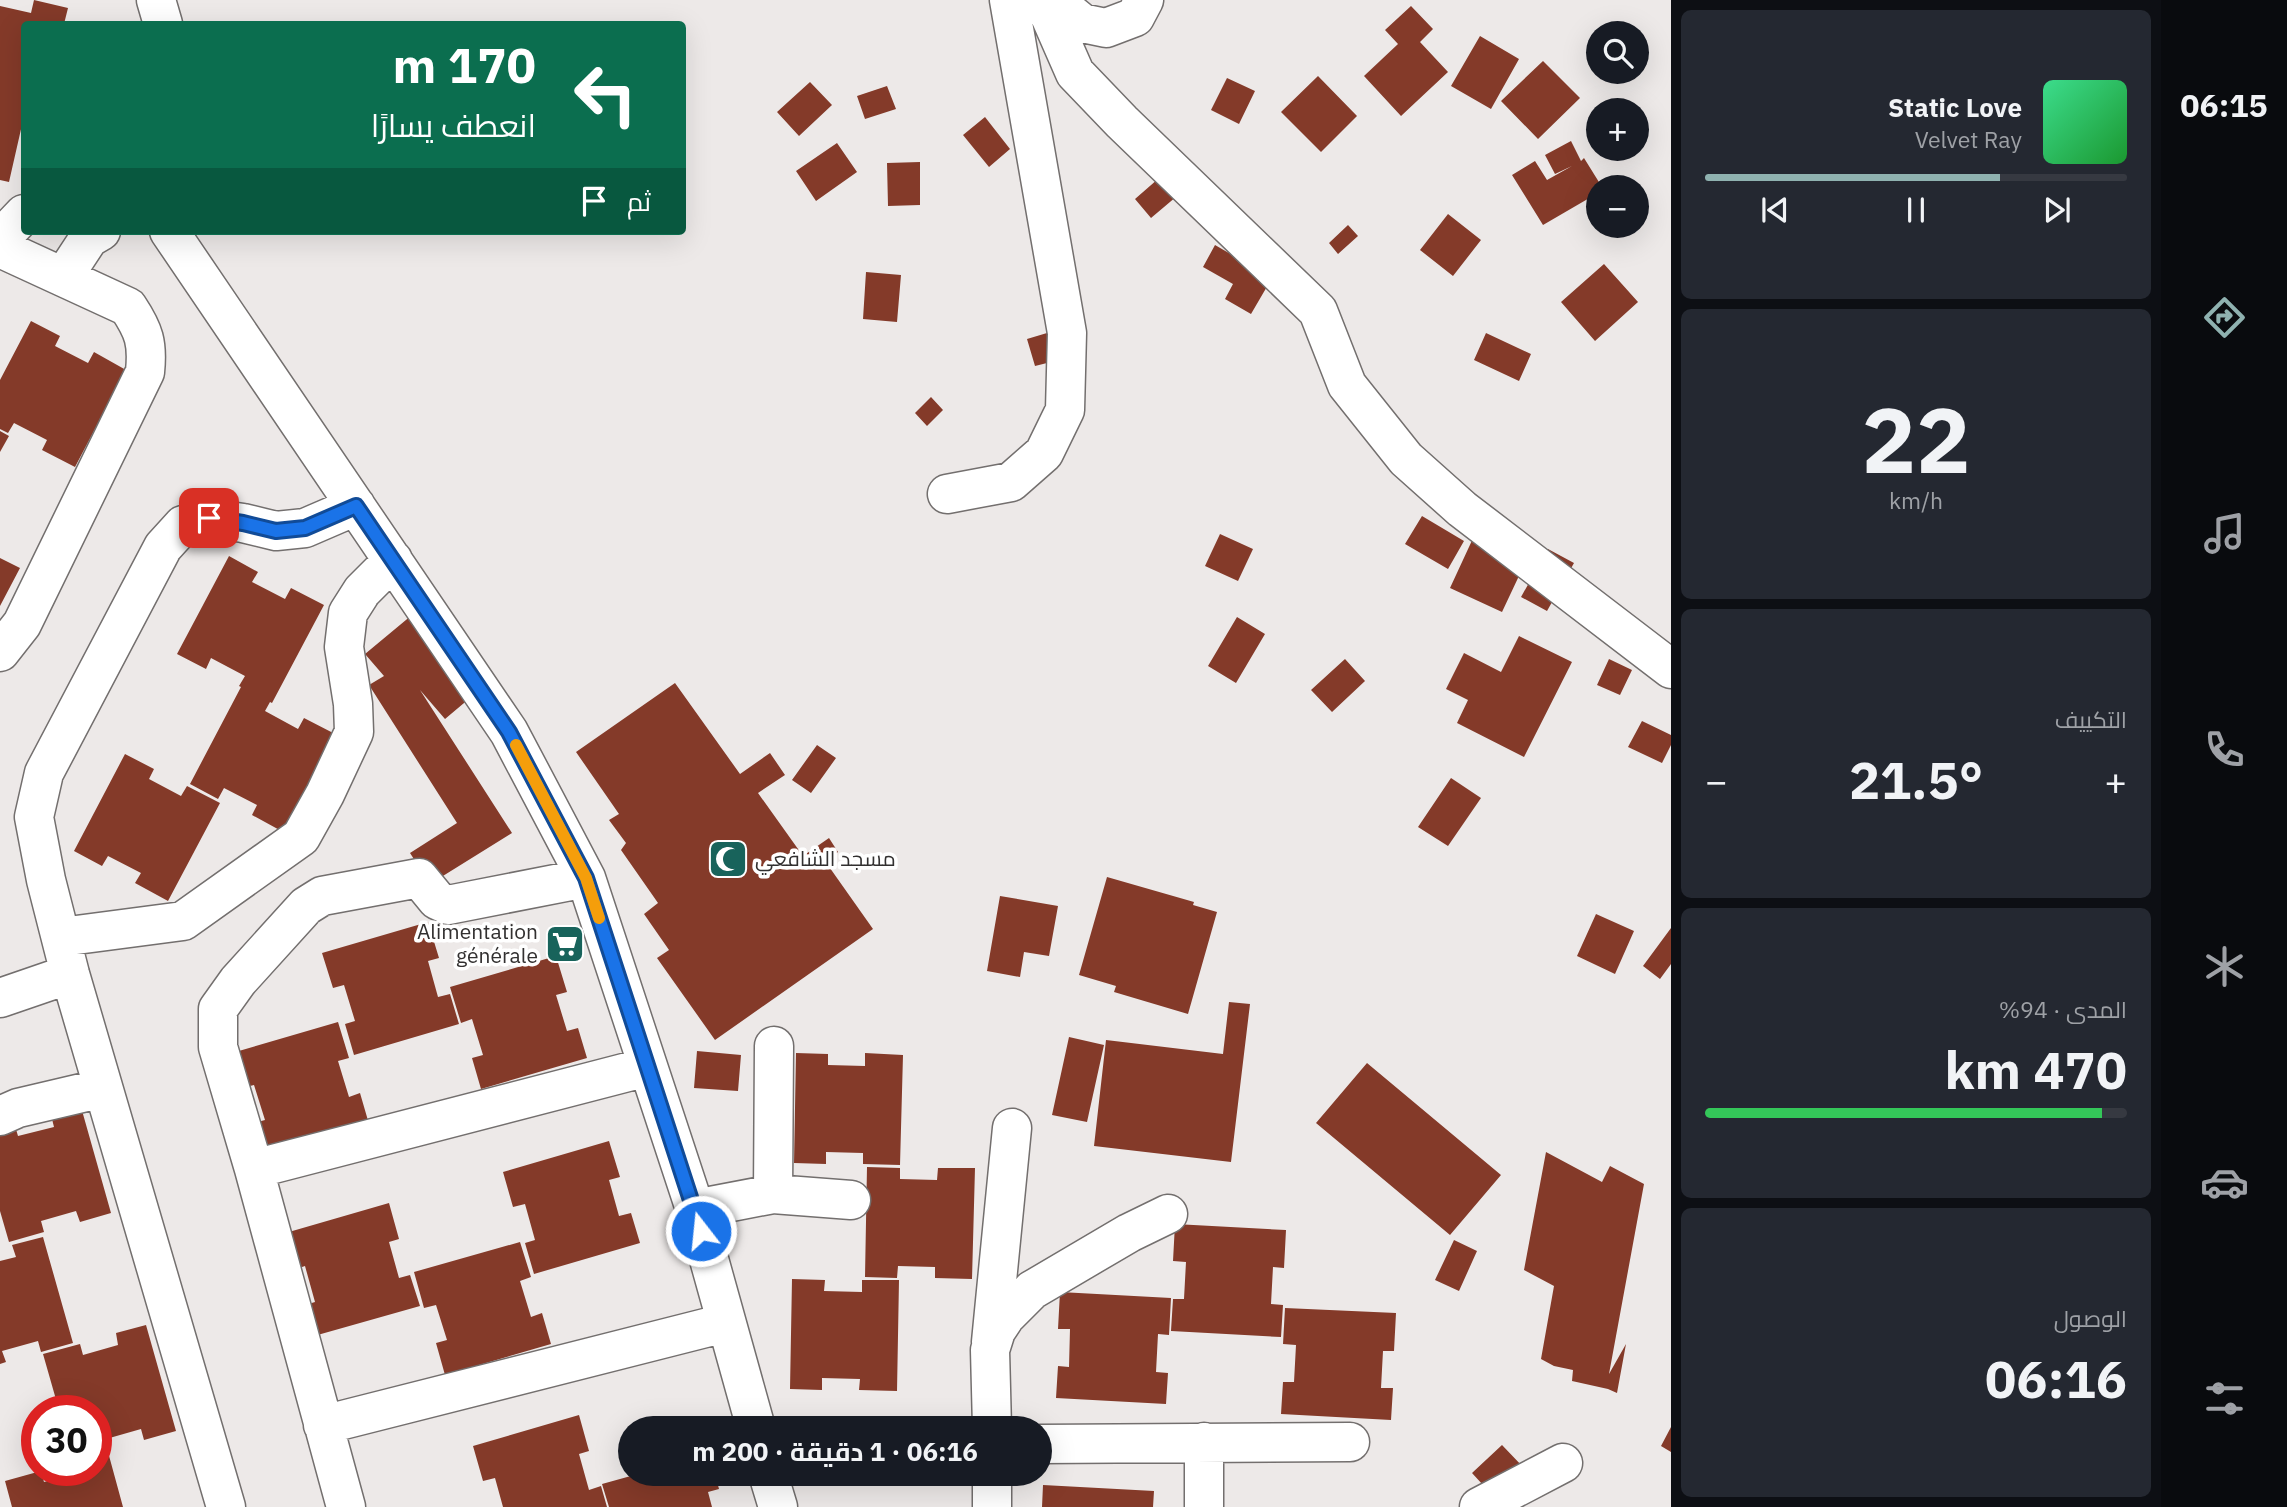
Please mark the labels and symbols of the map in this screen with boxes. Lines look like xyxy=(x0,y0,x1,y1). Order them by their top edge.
pin xyxy=(179,488,239,548)
mosque icon: مسجد الشافعي xyxy=(707,838,749,880)
place label: مسجد الشافعي xyxy=(755,844,896,875)
place label: Alimentation générale xyxy=(417,917,538,969)
supermarket icon: Alimentation générale xyxy=(544,923,586,965)
position arrow xyxy=(664,1194,738,1268)
speed limit sign: 30 xyxy=(21,1395,112,1486)

